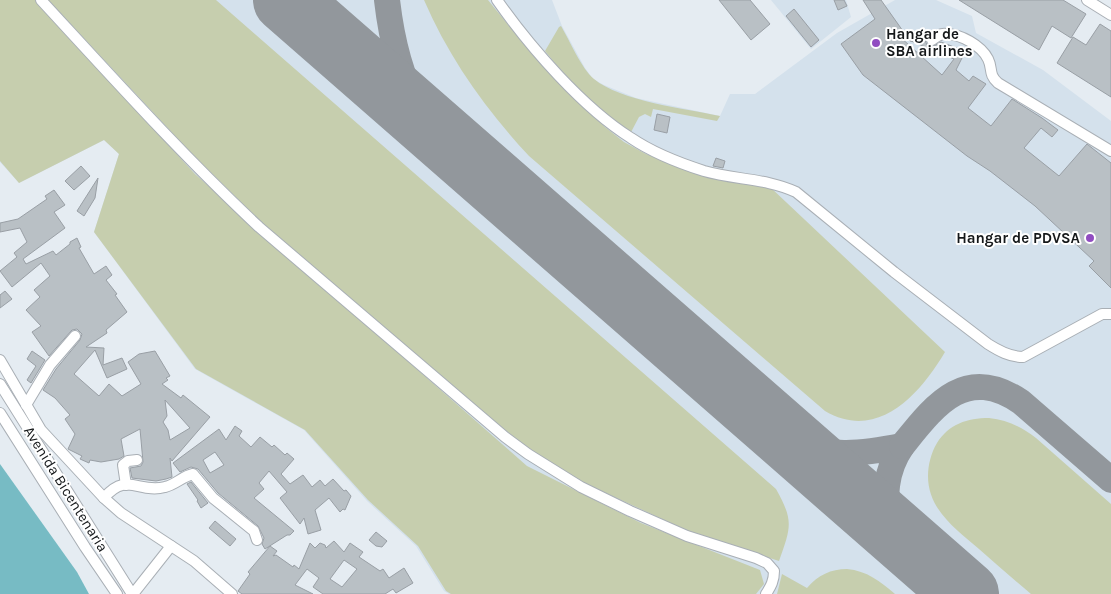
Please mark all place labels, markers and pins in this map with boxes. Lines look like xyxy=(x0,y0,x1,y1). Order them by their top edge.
place label: Hangar de SBA airlines xyxy=(886,25,973,60)
marker: Hangar de SBA airlines xyxy=(870,37,882,49)
place label: Hangar de PDVSA xyxy=(956,229,1081,247)
marker: Hangar de PDVSA xyxy=(1084,232,1096,244)

